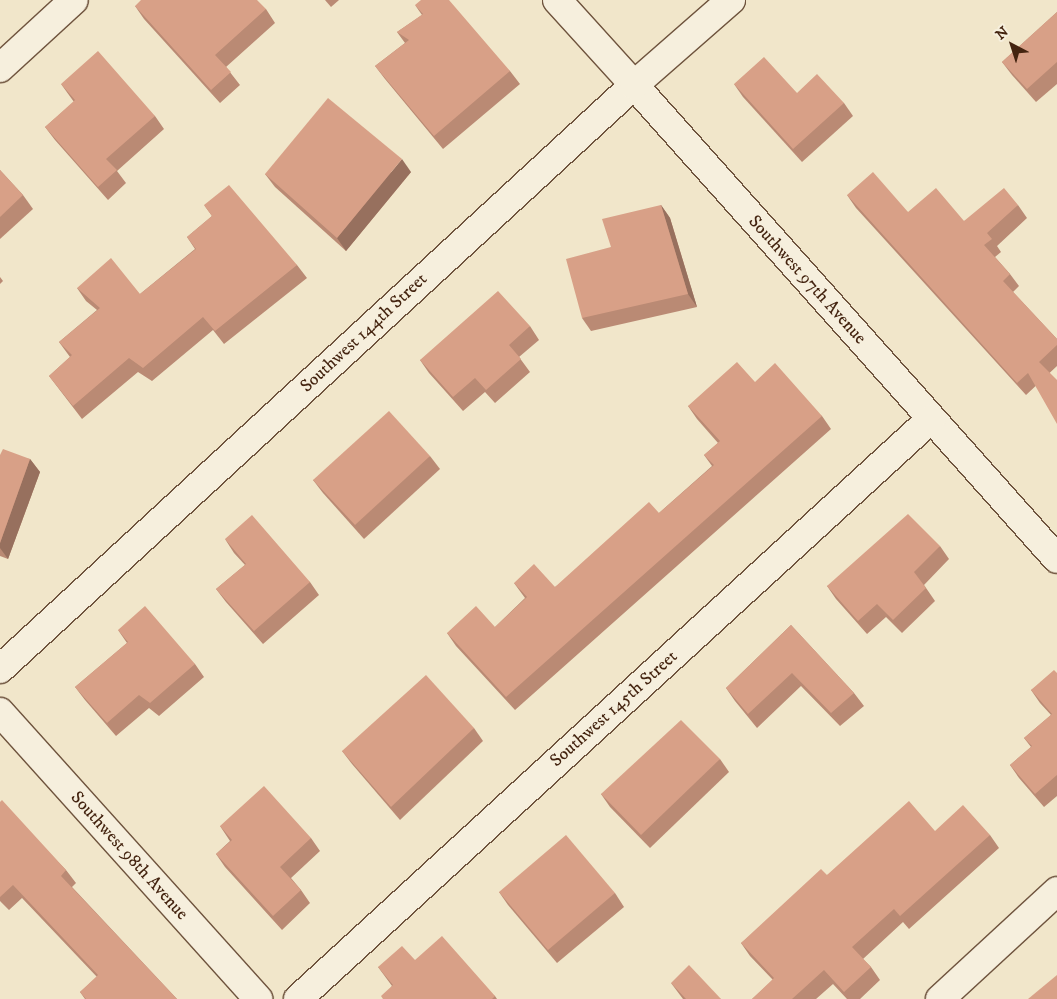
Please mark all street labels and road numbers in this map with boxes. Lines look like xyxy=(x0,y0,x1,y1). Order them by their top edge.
street label: Southwest 97th Avenue xyxy=(743,211,871,349)
street label: Southwest 144th Street xyxy=(296,269,432,397)
street label: Southwest 145th Street xyxy=(546,646,682,772)
street label: Southwest 98th Avenue xyxy=(66,787,192,925)

